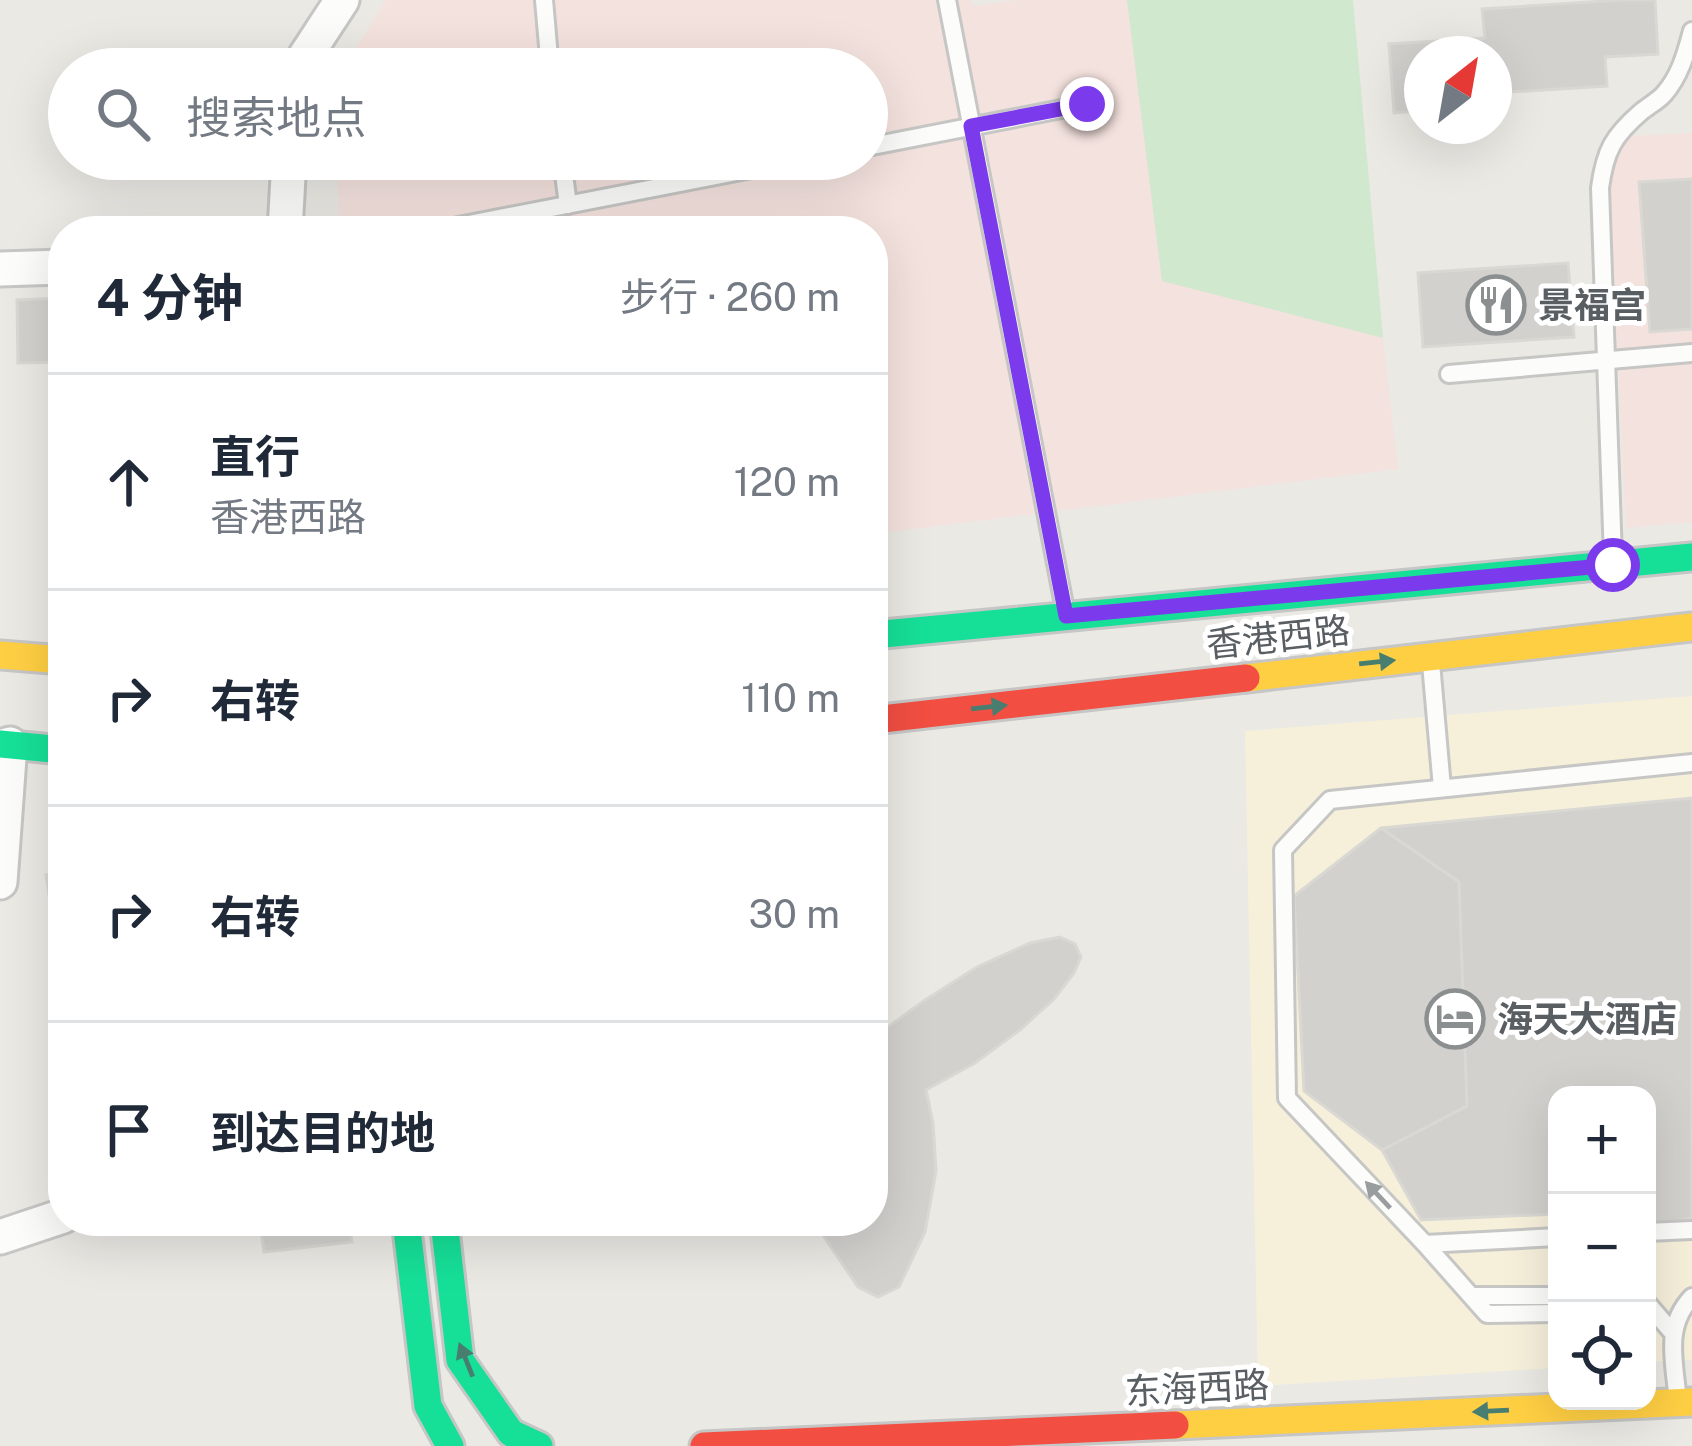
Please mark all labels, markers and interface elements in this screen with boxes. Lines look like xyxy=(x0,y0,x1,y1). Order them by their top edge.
north arrow xyxy=(1404,36,1512,144)
search box xyxy=(48,48,888,180)
route end xyxy=(1060,77,1114,131)
icon: search xyxy=(90,81,156,147)
text: 搜索地点 xyxy=(186,91,366,144)
text: 4 分钟 xyxy=(96,268,243,327)
text: 步行 · 260 m xyxy=(620,274,840,320)
restaurant icon: 景福宫 xyxy=(1465,274,1527,336)
place label: 景福宫 xyxy=(1538,284,1646,326)
text: 直行 xyxy=(210,430,300,483)
icon: ahead xyxy=(96,449,162,515)
text: 120 m xyxy=(734,459,840,505)
text: 香港西路 xyxy=(210,494,366,540)
route start xyxy=(1586,538,1640,592)
street label: 香港西路 xyxy=(1204,609,1352,665)
one-way arrow xyxy=(1359,653,1396,672)
icon: right xyxy=(96,665,162,731)
text: 右转 xyxy=(210,674,300,727)
text: 110 m xyxy=(741,675,840,721)
one-way arrow xyxy=(971,697,1008,716)
icon: right xyxy=(96,881,162,947)
text: 右转 xyxy=(210,890,300,943)
text: 30 m xyxy=(749,891,840,937)
hotel icon: 海天大酒店 xyxy=(1424,988,1486,1050)
place label: 海天大酒店 xyxy=(1497,998,1677,1040)
map controls xyxy=(1548,1086,1656,1410)
button: + xyxy=(1548,1086,1656,1194)
icon: arrive xyxy=(96,1097,162,1163)
text: 到达目的地 xyxy=(210,1106,435,1159)
one-way arrow xyxy=(1364,1180,1392,1209)
button: − xyxy=(1548,1194,1656,1302)
button: locate xyxy=(1548,1302,1656,1410)
one-way arrow xyxy=(456,1342,475,1378)
street label: 东海西路 xyxy=(1124,1363,1270,1413)
one-way arrow xyxy=(1471,1402,1509,1421)

